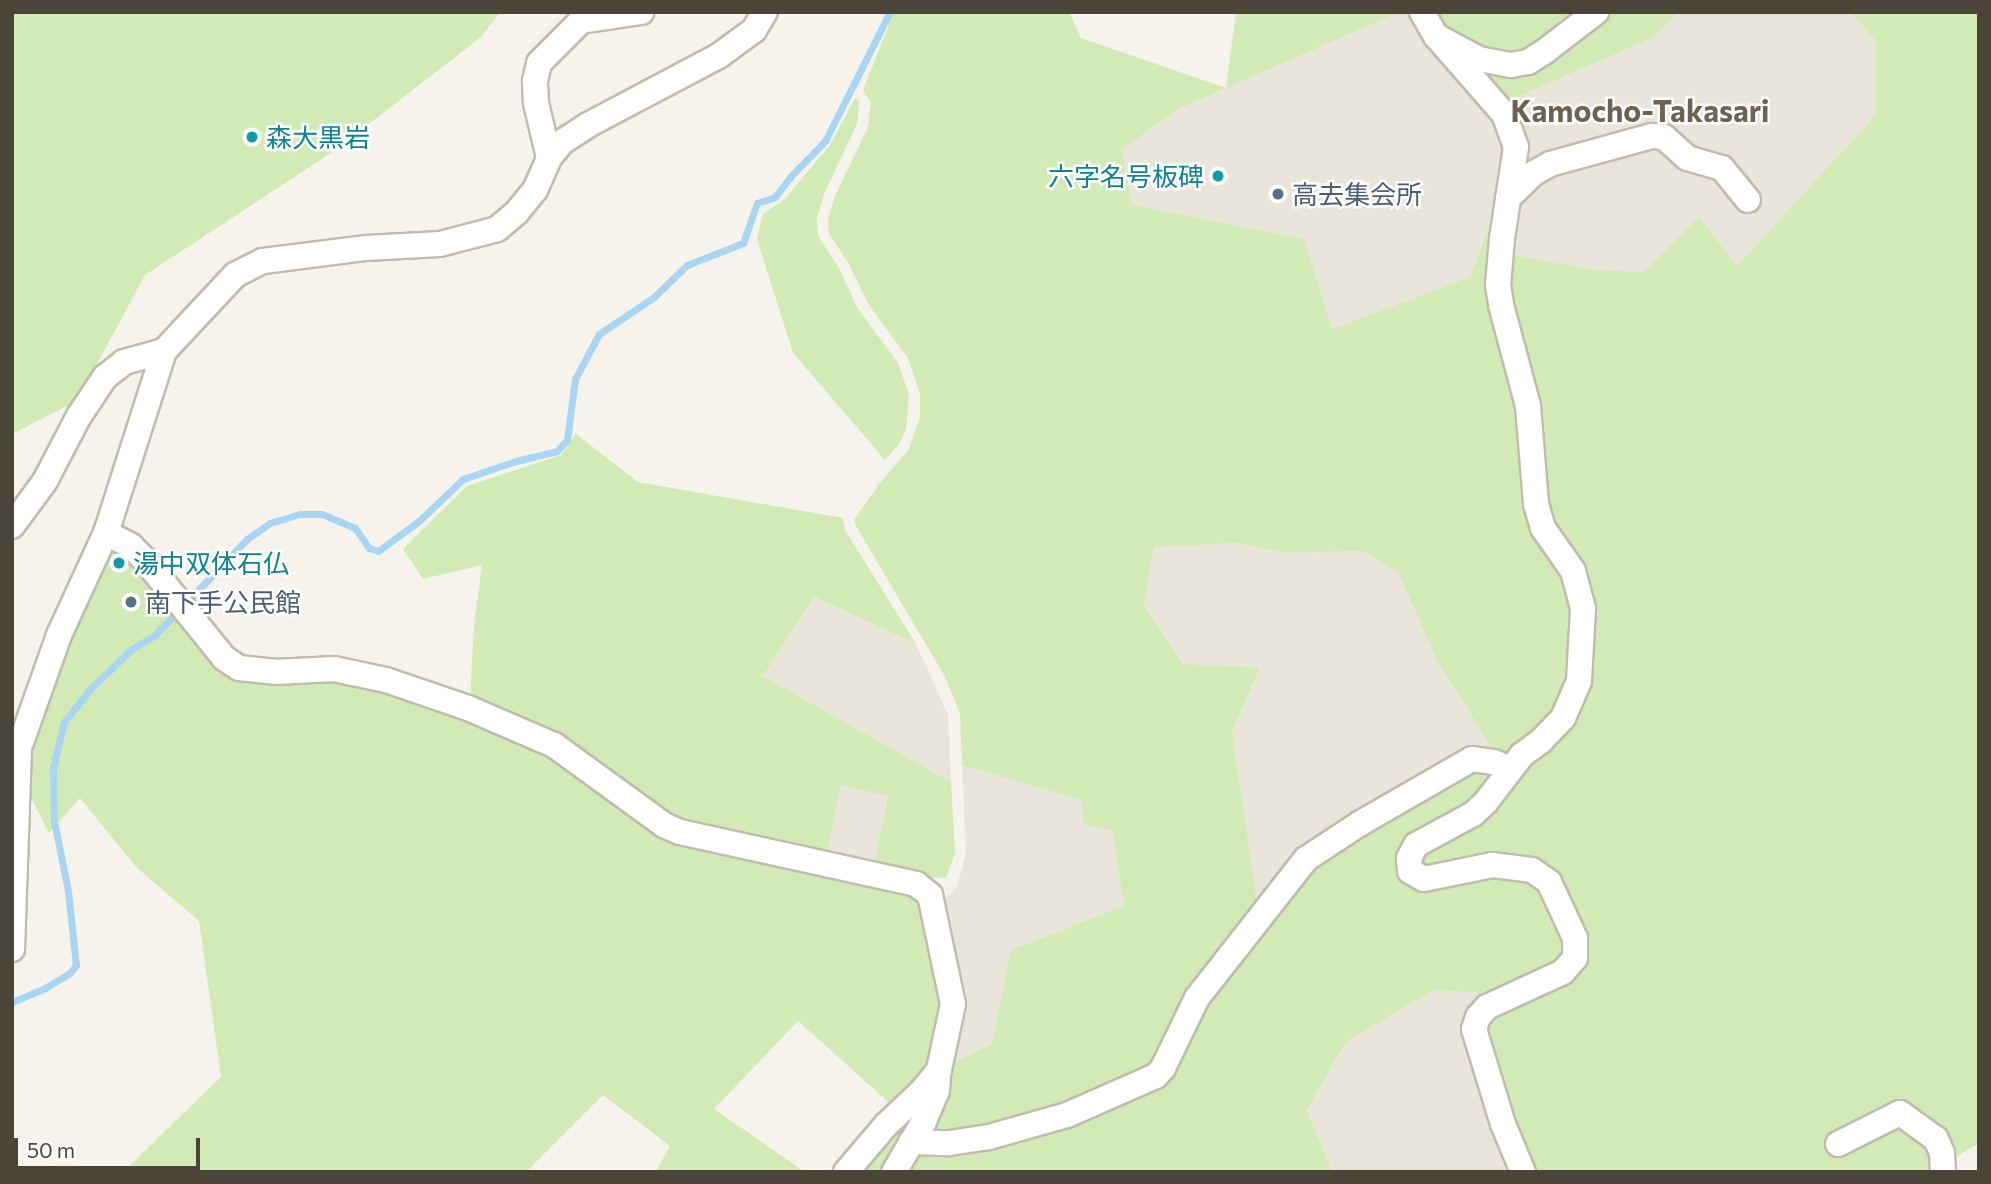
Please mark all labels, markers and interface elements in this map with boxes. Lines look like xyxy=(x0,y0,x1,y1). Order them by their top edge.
district label: Kamocho-Takasari xyxy=(1511,92,1769,128)
place label: 森大黒岩 xyxy=(266,121,370,153)
marker: 森大黒岩 xyxy=(244,129,260,145)
place label: 六字名号板碑 xyxy=(1048,160,1204,192)
marker: 六字名号板碑 xyxy=(1210,168,1226,184)
place label: 高去集会所 xyxy=(1292,178,1422,210)
marker: 高去集会所 xyxy=(1270,186,1286,202)
place label: 湯中双体石仏 xyxy=(133,547,289,579)
marker: 湯中双体石仏 xyxy=(111,555,127,571)
place label: 南下手公民館 xyxy=(145,586,301,618)
marker: 南下手公民館 xyxy=(123,594,139,610)
scale bar xyxy=(18,1124,203,1168)
text: 50 m xyxy=(27,1137,75,1162)

